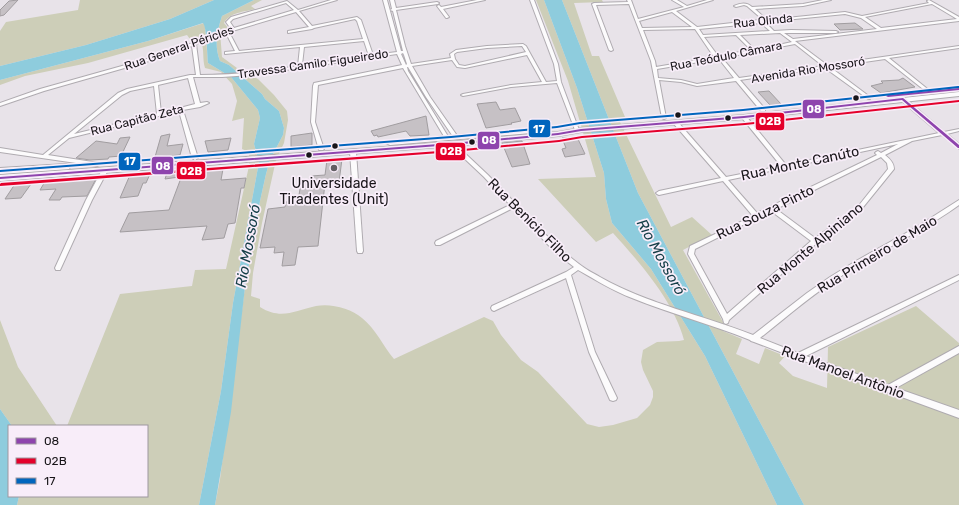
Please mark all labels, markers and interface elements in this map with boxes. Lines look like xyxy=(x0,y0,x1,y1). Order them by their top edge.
street label: Rua Olinda xyxy=(733,11,793,31)
street label: Rua General Péricles xyxy=(123,23,235,73)
street label: Rua Teódulo Câmara xyxy=(669,38,783,74)
street label: Travessa Camilo Figueiredo xyxy=(237,46,389,82)
street label: Avenida Rio Mossoró xyxy=(750,54,866,86)
unlabelled marker xyxy=(851,93,861,103)
line badge: 08 xyxy=(802,99,825,119)
street label: Rua Capitão Zeta xyxy=(89,102,185,138)
text: 08 xyxy=(807,103,821,116)
unlabelled marker xyxy=(673,110,683,120)
line badge: 02B xyxy=(755,112,785,131)
unlabelled marker xyxy=(723,113,733,123)
text: 02B xyxy=(759,115,781,128)
line badge: 17 xyxy=(528,119,551,138)
text: 17 xyxy=(533,123,546,136)
line badge: 08 xyxy=(477,131,500,150)
text: 08 xyxy=(482,134,496,147)
unlabelled marker xyxy=(467,137,477,147)
unlabelled marker xyxy=(330,141,340,151)
line badge: 02B xyxy=(435,142,466,161)
street label: Rua Monte Canúto xyxy=(739,143,861,184)
text: 02B xyxy=(440,145,462,158)
unlabelled marker xyxy=(304,150,314,160)
line badge: 17 xyxy=(118,152,141,171)
text: 17 xyxy=(124,155,137,168)
line badge: 08 xyxy=(151,156,174,175)
text: 08 xyxy=(156,160,170,173)
line badge: 02B xyxy=(176,161,206,180)
marker: Universidade Tiradentes (Unit) xyxy=(329,163,339,173)
text: 02B xyxy=(180,165,202,178)
place label: Universidade Tiradentes (Unit) xyxy=(279,175,389,208)
street label: Rua Benício Filho xyxy=(484,175,575,266)
street label: Rua Souza Pinto xyxy=(714,181,817,243)
street label: Rua Monte Alpiniano xyxy=(754,199,867,298)
water label: Rio Mossoró xyxy=(232,202,264,289)
street label: Rua Primeiro de Maio xyxy=(814,212,940,297)
water label: Rio Mossoró xyxy=(633,216,690,299)
street label: Rua Manoel Antônio xyxy=(779,342,907,403)
legend xyxy=(8,425,148,497)
text: 08 xyxy=(44,434,59,448)
text: 02B xyxy=(44,454,67,468)
text: 17 xyxy=(44,474,55,488)

